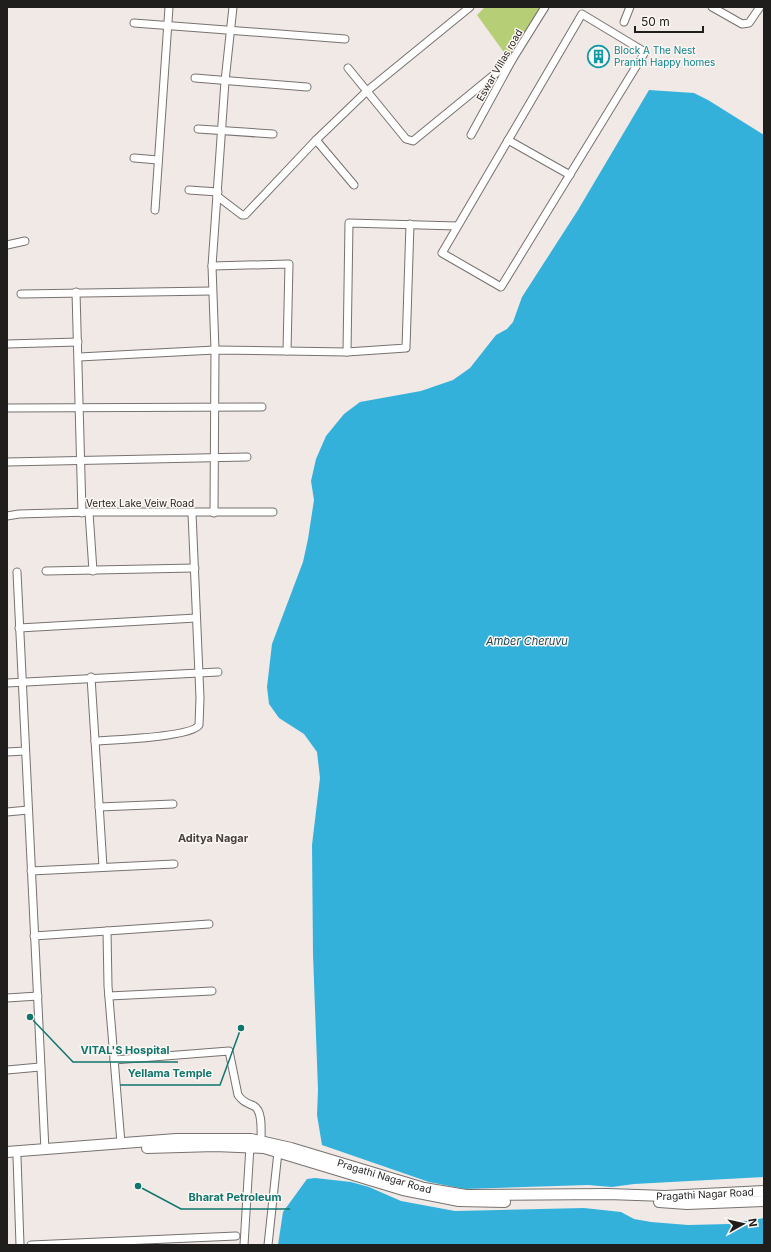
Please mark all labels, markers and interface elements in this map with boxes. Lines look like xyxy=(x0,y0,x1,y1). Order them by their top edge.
scale bar xyxy=(635,8,703,34)
text: 50 m xyxy=(641,14,670,29)
street label: Eswar Villas road xyxy=(474,27,524,103)
building icon: Block A The Nest Pranith Happy homes xyxy=(586,43,612,69)
place label: Block A The Nest Pranith Happy homes xyxy=(614,44,715,68)
street label: Vertex Lake Veiw Road xyxy=(86,497,194,509)
water label: Amber Cheruvu xyxy=(485,634,568,648)
district label: Aditya Nagar xyxy=(178,831,249,845)
callout: VITAL'S Hospital xyxy=(73,1039,178,1062)
text: VITAL'S Hospital xyxy=(80,1043,170,1057)
callout: Yellama Temple xyxy=(120,1062,220,1085)
text: Yellama Temple xyxy=(128,1066,213,1080)
street label: Pragathi Nagar Road xyxy=(336,1156,432,1195)
callout: Bharat Petroleum xyxy=(181,1186,290,1209)
street label: Pragathi Nagar Road xyxy=(656,1186,754,1202)
text: Bharat Petroleum xyxy=(189,1190,281,1204)
north arrow xyxy=(723,1204,763,1244)
text: N xyxy=(745,1217,760,1228)

